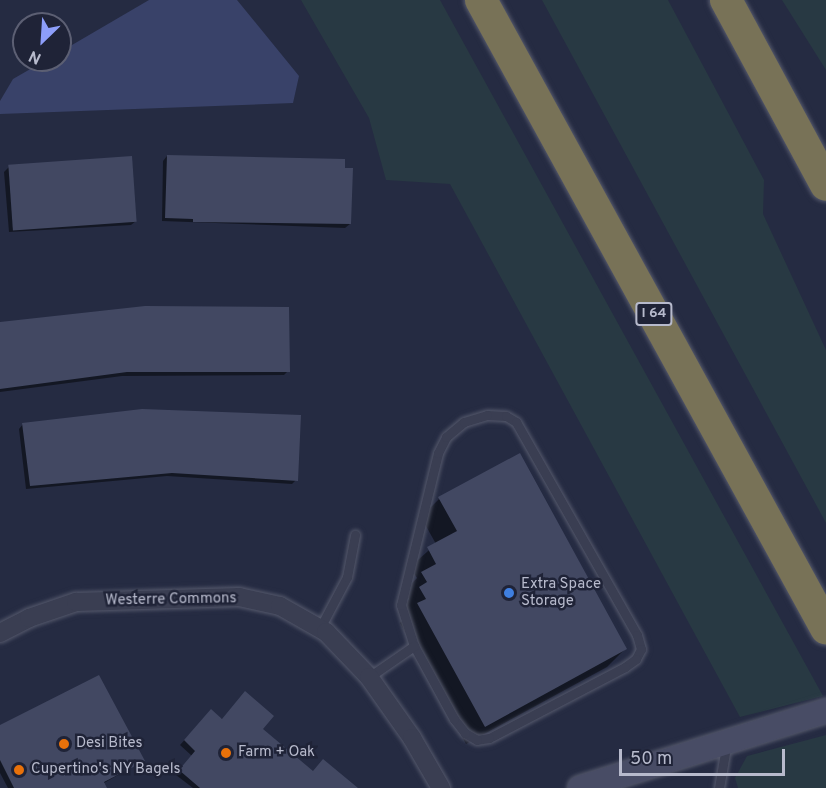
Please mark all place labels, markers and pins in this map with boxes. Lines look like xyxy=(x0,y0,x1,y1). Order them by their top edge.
place label: Extra Space Storage xyxy=(521,575,601,610)
marker: Extra Space Storage xyxy=(502,586,516,600)
place label: Desi Bites xyxy=(76,735,142,753)
marker: Desi Bites xyxy=(57,737,71,751)
place label: Farm + Oak xyxy=(238,744,315,762)
marker: Farm + Oak xyxy=(219,746,233,760)
place label: Cupertino's NY Bagels xyxy=(31,761,181,779)
marker: Cupertino's NY Bagels xyxy=(12,763,26,777)

